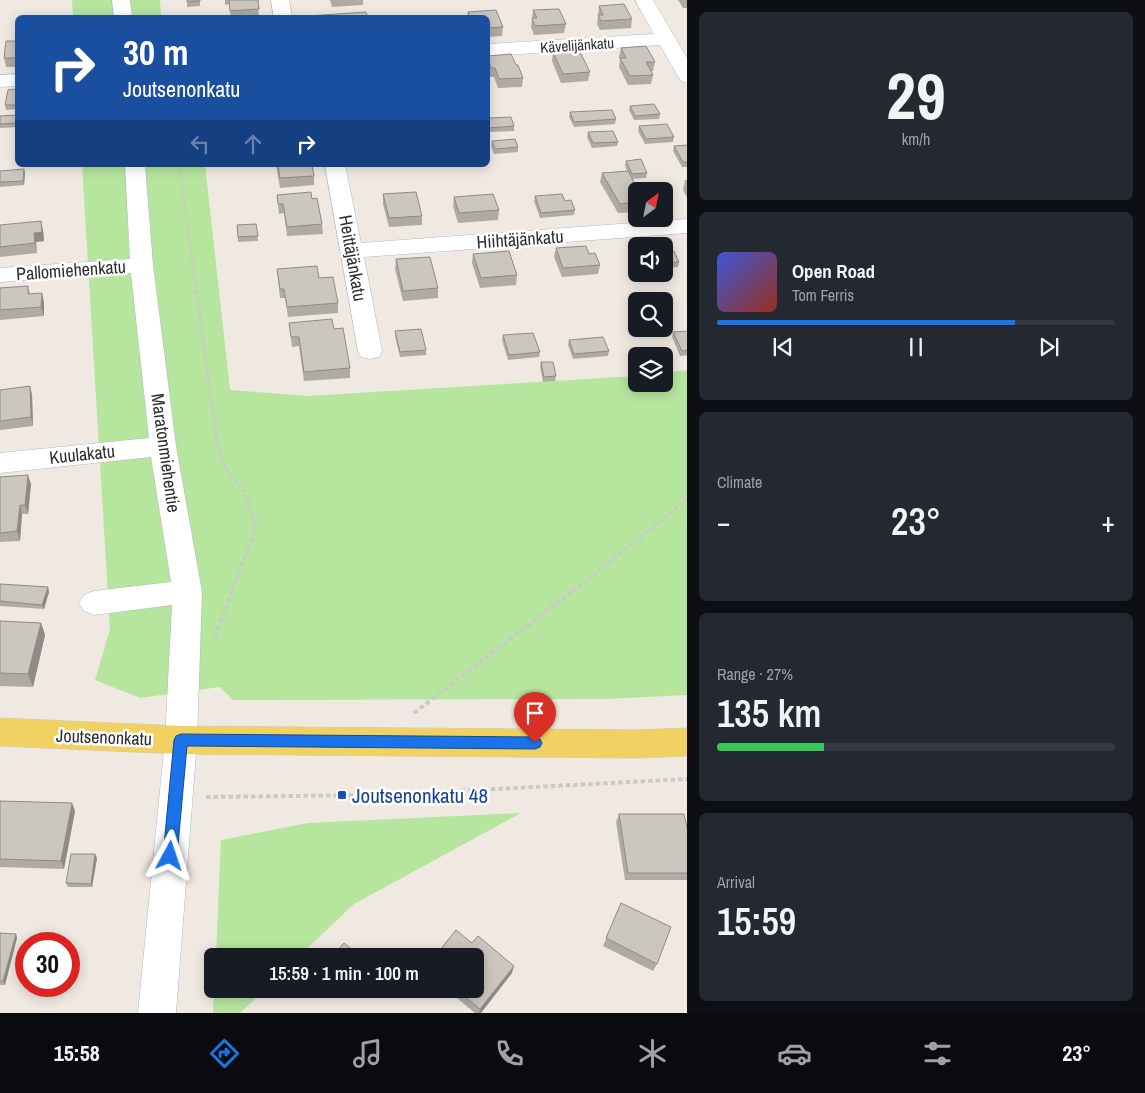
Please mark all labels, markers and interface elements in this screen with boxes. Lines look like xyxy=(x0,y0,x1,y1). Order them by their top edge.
text: 30 m xyxy=(123,29,188,76)
street label: Kävelijänkatu xyxy=(539,32,615,58)
icon: right xyxy=(40,35,105,100)
text: 29 xyxy=(886,52,946,139)
text: Joutsenonkatu xyxy=(123,74,240,104)
text: km/h xyxy=(902,128,930,150)
icon: left xyxy=(186,130,214,158)
icon: ahead xyxy=(239,130,267,158)
icon: right xyxy=(292,130,320,158)
north arrow xyxy=(628,182,672,228)
map controls xyxy=(628,182,673,392)
street label: Heittäjänkatu xyxy=(333,213,373,303)
street label: Hiihtäjänkatu xyxy=(476,223,564,255)
button: sound xyxy=(628,237,673,282)
street label: Pallomiehenkatu xyxy=(15,254,127,286)
text: Open Road xyxy=(792,258,875,284)
text: Tom Ferris xyxy=(792,284,854,306)
button: search xyxy=(628,292,673,337)
icon: previous xyxy=(769,333,797,361)
icon: pause xyxy=(902,333,930,361)
icon: next xyxy=(1035,333,1063,361)
button: layers xyxy=(628,347,673,392)
street label: Maratonmiehentie xyxy=(145,392,187,514)
street label: Kuulakatu xyxy=(48,438,116,470)
text: Climate xyxy=(717,471,762,493)
text: 23° xyxy=(891,496,941,547)
text: − xyxy=(717,503,730,541)
text: + xyxy=(1102,503,1115,541)
text: Range · 27% xyxy=(717,663,793,685)
text: 135 km xyxy=(717,688,821,739)
pin xyxy=(514,692,556,743)
icon: arrive xyxy=(521,699,549,727)
street label: Joutsenonkatu xyxy=(56,723,152,751)
place label: Joutsenonkatu 48 xyxy=(352,781,488,810)
marker: Joutsenonkatu 48 xyxy=(336,789,348,801)
position arrow xyxy=(143,829,195,881)
text: Arrival xyxy=(717,871,755,893)
text: 15:59 xyxy=(717,896,796,947)
speed limit sign: 30 xyxy=(15,932,80,997)
text: 15:59 · 1 min · 100 m xyxy=(269,960,419,986)
icon: directions xyxy=(207,1036,242,1071)
icon: music xyxy=(350,1036,385,1071)
icon: phone xyxy=(492,1036,527,1071)
icon: climate xyxy=(635,1036,670,1071)
icon: car xyxy=(777,1036,812,1071)
icon: filters xyxy=(920,1036,955,1071)
text: 15:58 xyxy=(54,1038,100,1068)
text: 23° xyxy=(1062,1038,1091,1068)

